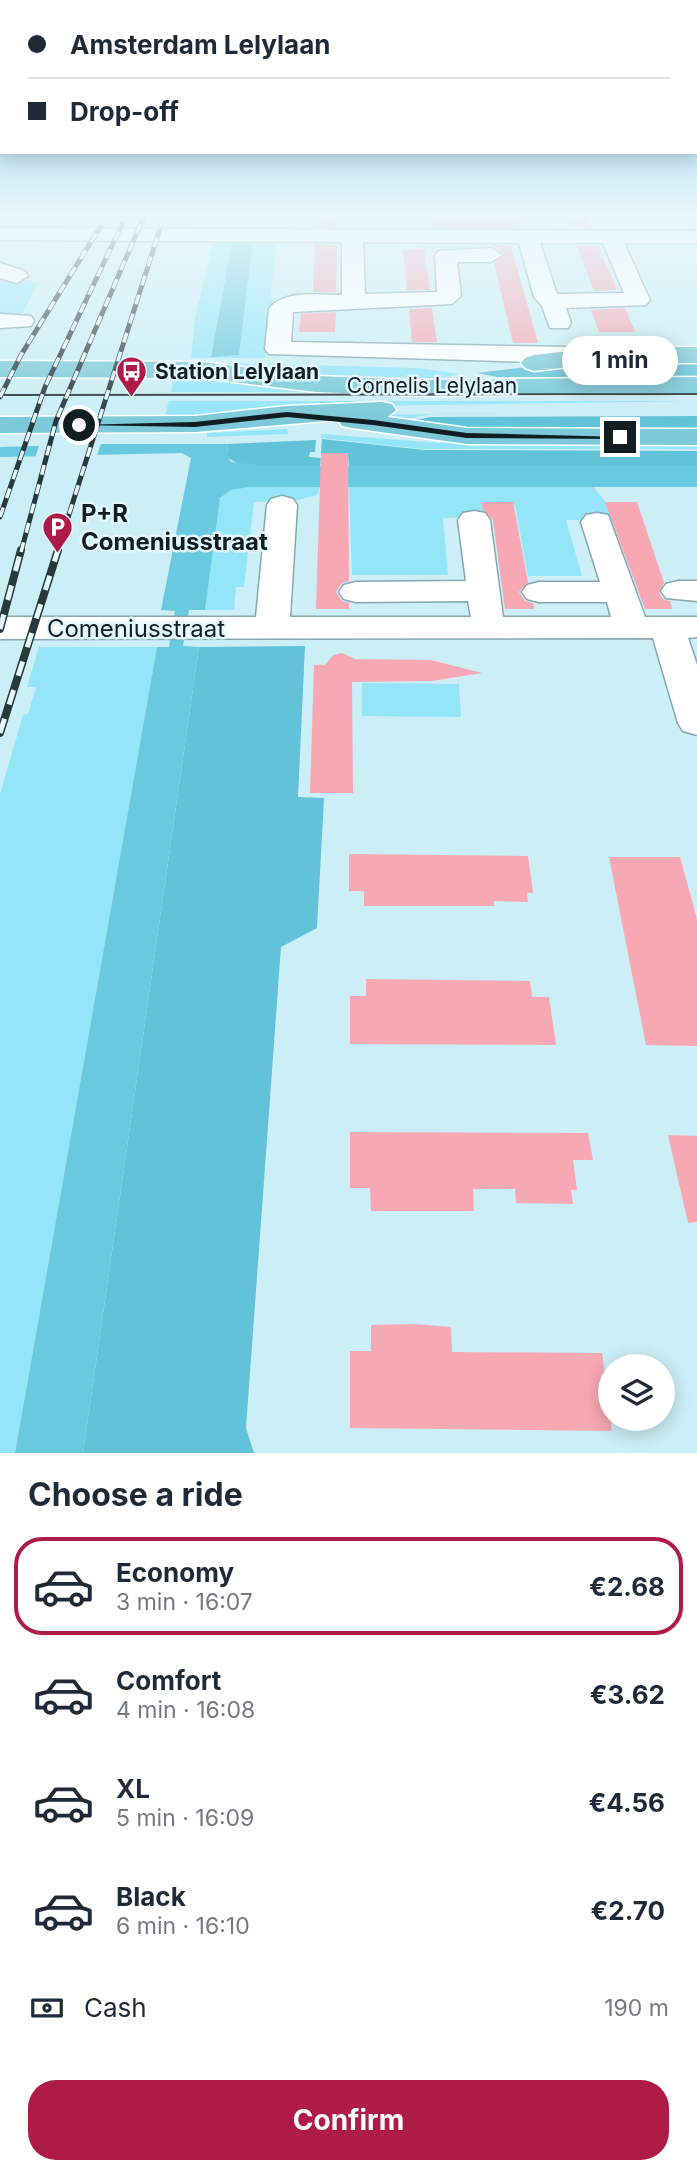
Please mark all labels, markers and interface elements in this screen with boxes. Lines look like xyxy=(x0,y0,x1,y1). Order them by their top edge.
text: Amsterdam Lelylaan xyxy=(70,29,330,60)
text: Drop-off xyxy=(70,96,179,127)
callout: 1 min xyxy=(562,336,678,384)
text: 1 min xyxy=(592,346,648,374)
bus stop icon: Station Lelylaan xyxy=(115,354,149,398)
place label: Station Lelylaan xyxy=(155,359,319,384)
street label: Cornelis Lelylaan xyxy=(347,373,517,398)
route start xyxy=(63,409,95,441)
route end xyxy=(604,421,636,453)
place label: P+R Comeniusstraat xyxy=(81,499,268,556)
parking icon: P+R Comeniusstraat xyxy=(41,510,75,554)
street label: Comeniusstraat xyxy=(47,614,225,643)
map controls xyxy=(598,1354,675,1431)
button: layers xyxy=(598,1354,675,1431)
text: Choose a ride xyxy=(28,1475,243,1514)
icon: car xyxy=(32,1555,95,1618)
text: Economy xyxy=(116,1557,234,1588)
text: €2.68 xyxy=(589,1571,665,1602)
text: 3 min · 16:07 xyxy=(116,1588,253,1616)
icon: car xyxy=(32,1663,95,1726)
text: Comfort xyxy=(116,1665,221,1696)
text: €3.62 xyxy=(590,1679,665,1710)
text: 4 min · 16:08 xyxy=(116,1696,255,1724)
icon: car xyxy=(32,1771,95,1834)
text: XL xyxy=(116,1773,150,1804)
text: €4.56 xyxy=(588,1787,665,1818)
text: 5 min · 16:09 xyxy=(116,1804,254,1832)
icon: car xyxy=(32,1879,95,1942)
text: Black xyxy=(116,1881,186,1912)
text: €2.70 xyxy=(591,1895,665,1926)
text: 6 min · 16:10 xyxy=(116,1912,250,1940)
icon: cash xyxy=(28,1989,66,2027)
text: Cash xyxy=(84,1992,147,2023)
text: 190 m xyxy=(604,1994,669,2022)
button: Confirm xyxy=(28,2080,669,2160)

